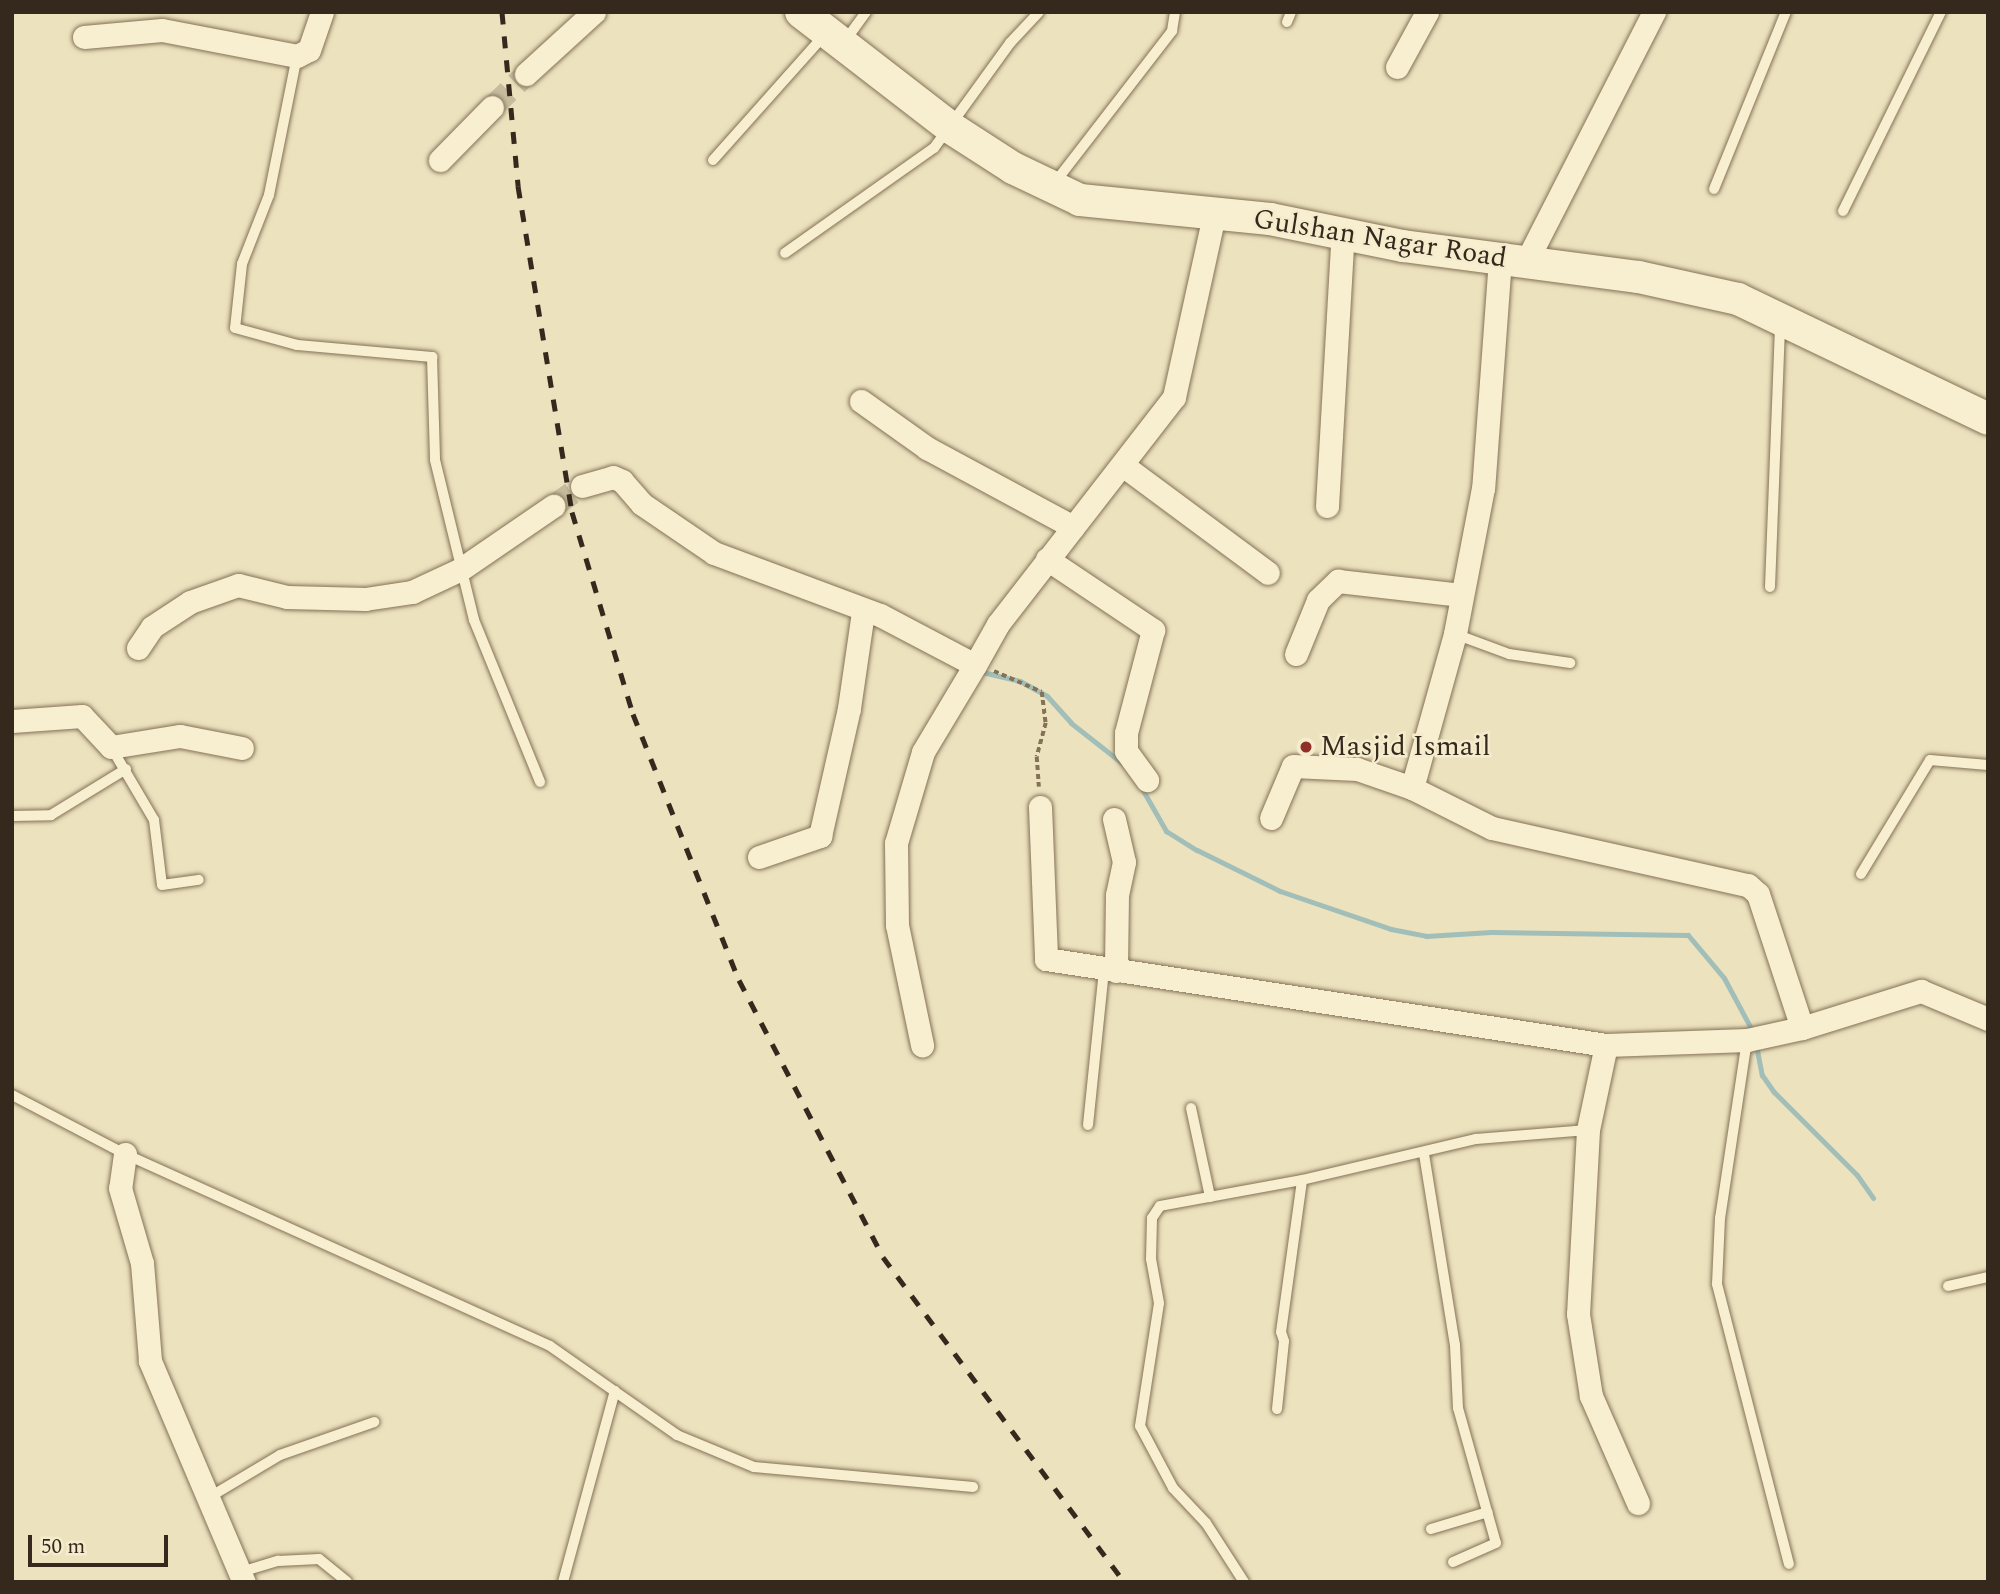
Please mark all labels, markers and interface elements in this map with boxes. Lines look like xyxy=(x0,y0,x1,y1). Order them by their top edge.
street label: Gulshan Nagar Road xyxy=(1251,202,1509,276)
place label: Masjid Ismail xyxy=(1320,730,1490,764)
marker: Masjid Ismail xyxy=(1298,739,1314,755)
scale bar xyxy=(32,1520,172,1564)
text: 50 m xyxy=(41,1531,85,1563)

